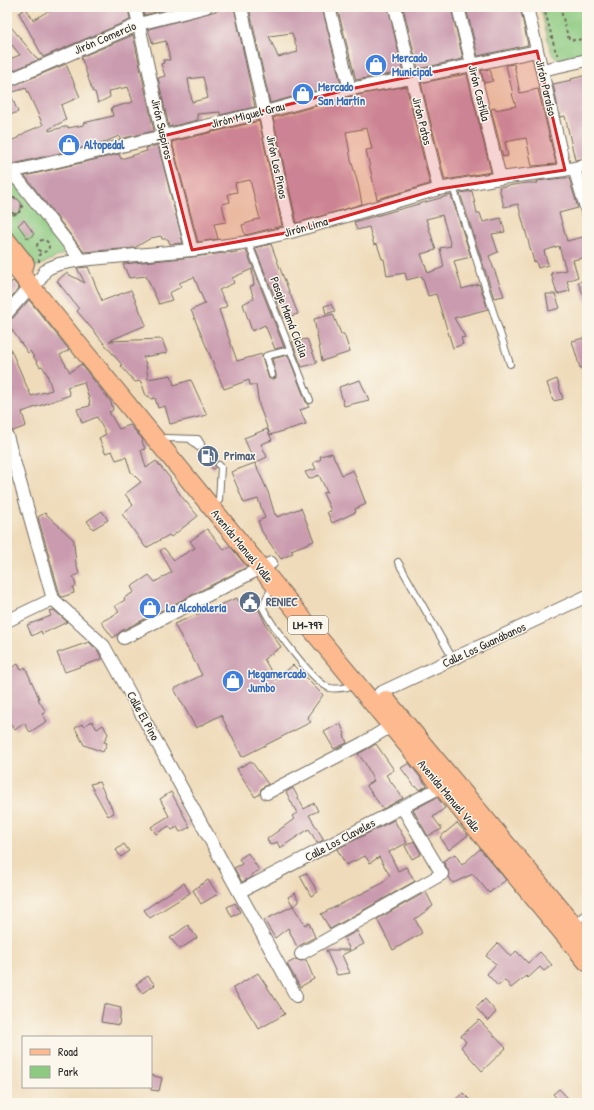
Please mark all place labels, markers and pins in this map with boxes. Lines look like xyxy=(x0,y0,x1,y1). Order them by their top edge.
place label: Mercado Municipal xyxy=(392,49,433,81)
shop icon: Mercado Municipal xyxy=(363,52,389,78)
place label: Mercado San Martín xyxy=(318,78,366,109)
shop icon: Mercado San Martín xyxy=(290,81,316,107)
shop icon: Altopedal xyxy=(56,132,82,158)
place label: Altopedal xyxy=(84,136,125,154)
fuel station icon: Primax xyxy=(195,443,221,469)
place label: Primax xyxy=(224,447,256,464)
public building icon: RENIEC xyxy=(237,589,263,615)
place label: RENIEC xyxy=(266,593,298,610)
shop icon: La Alcoholería xyxy=(137,595,163,621)
place label: La Alcoholería xyxy=(166,599,227,616)
place label: Megamercado Jumbo xyxy=(248,665,307,696)
shop icon: Megamercado Jumbo xyxy=(220,668,246,694)

